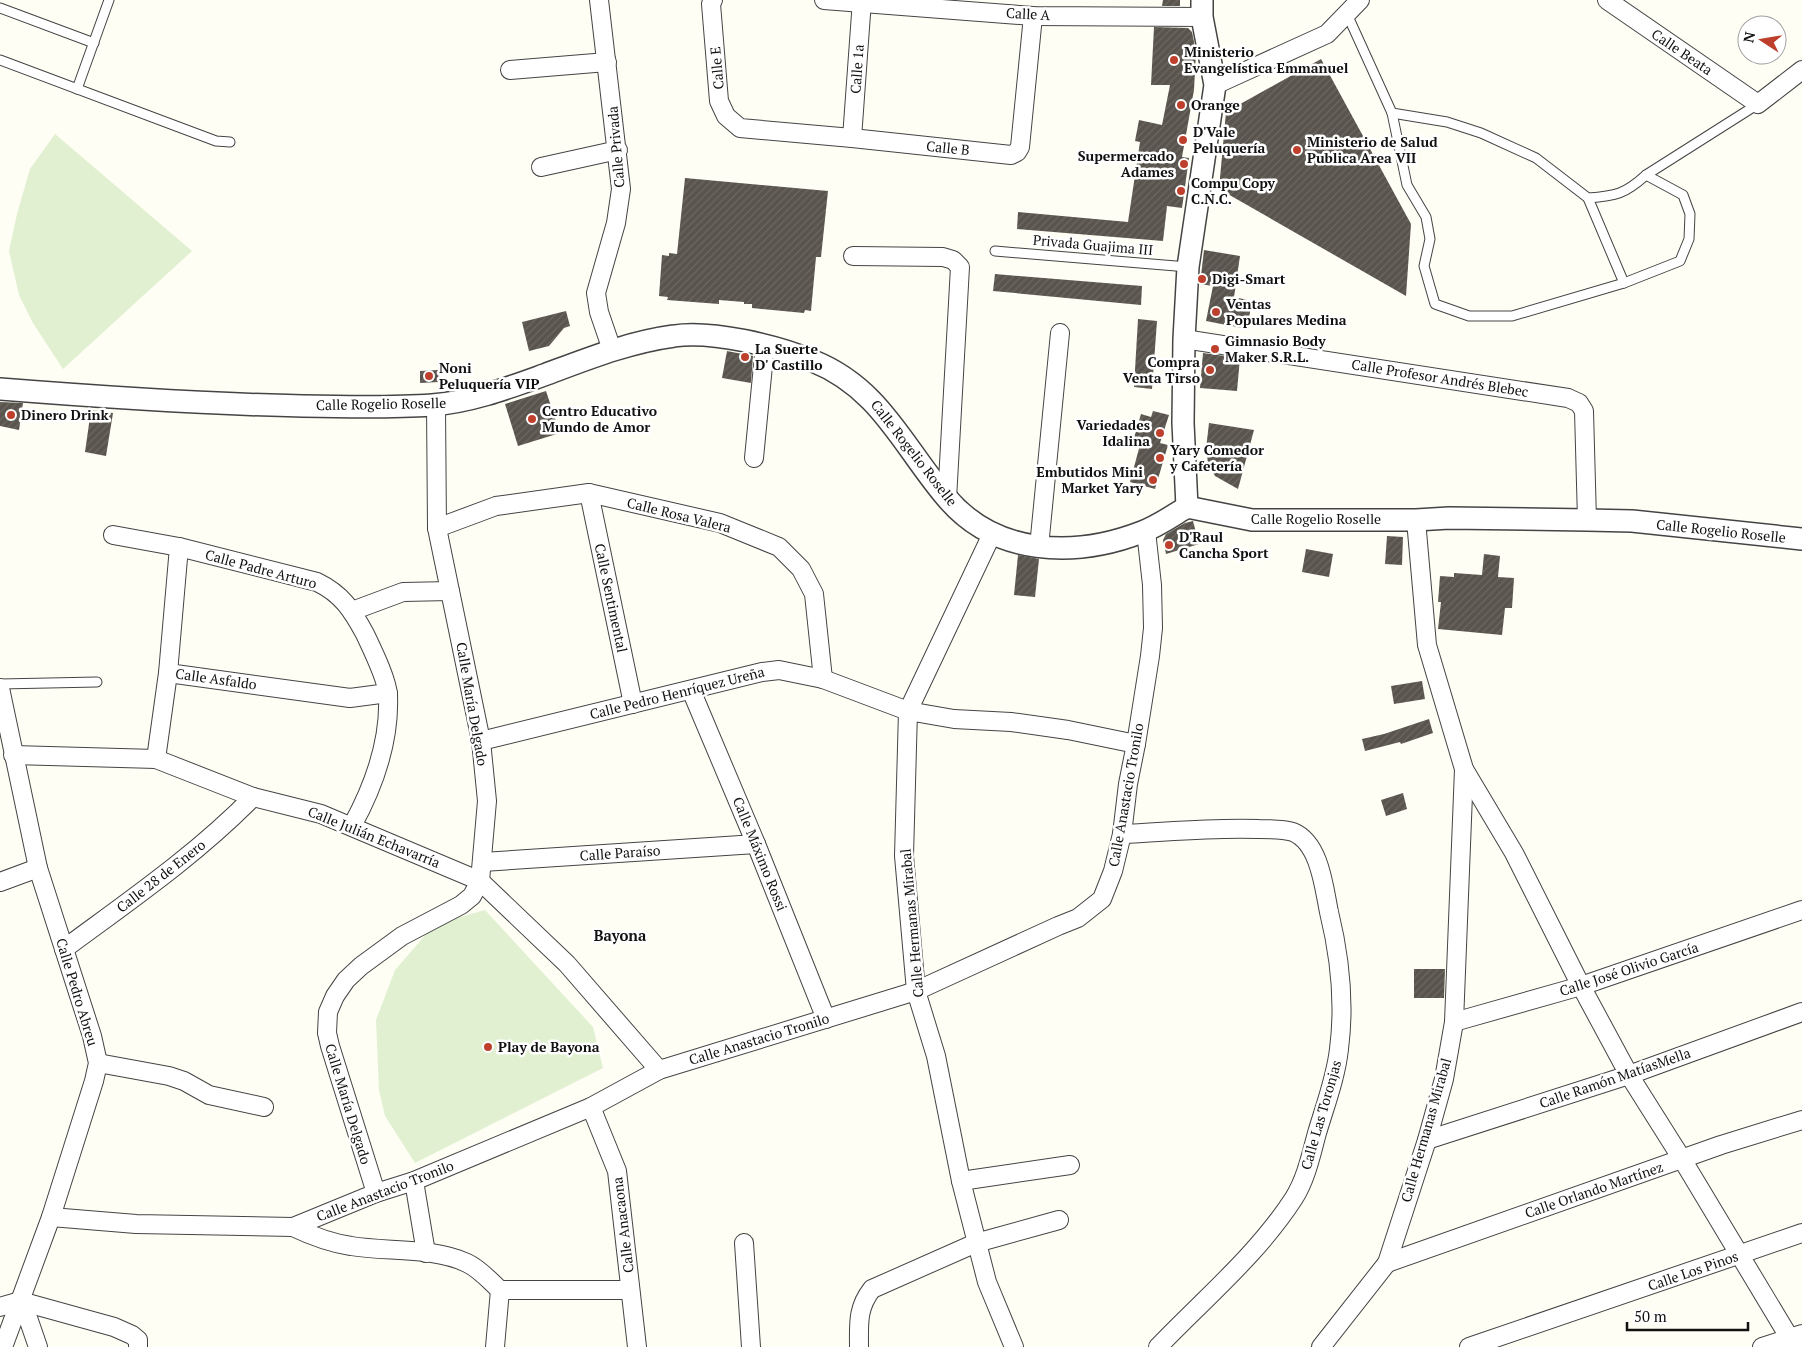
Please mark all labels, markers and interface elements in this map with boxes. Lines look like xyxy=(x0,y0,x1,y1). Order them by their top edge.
street label: Calle A xyxy=(1005,3,1051,24)
north arrow xyxy=(1737,15,1787,65)
street label: Calle Beata xyxy=(1648,24,1717,79)
text: N xyxy=(1738,30,1759,44)
place label: Ministerio Evangelística Emmanuel xyxy=(1184,42,1349,77)
street label: Calle 1a xyxy=(845,44,868,94)
street label: Calle E xyxy=(705,46,728,90)
marker: Ministerio Evangelística Emmanuel xyxy=(1168,54,1180,66)
place label: Orange xyxy=(1191,95,1240,114)
marker: Orange xyxy=(1175,99,1187,111)
street label: Calle Privada xyxy=(602,105,629,189)
place label: D'Vale Peluquería xyxy=(1193,122,1266,157)
place label: Ministerio de Salud Publica Area VII xyxy=(1307,132,1438,167)
marker: D'Vale Peluquería xyxy=(1177,134,1189,146)
street label: Calle B xyxy=(925,136,971,159)
marker: Ministerio de Salud Publica Area VII xyxy=(1291,144,1303,156)
place label: Supermercado Adames xyxy=(1078,146,1174,181)
marker: Supermercado Adames xyxy=(1178,158,1190,170)
place label: Compu Copy C.N.C. xyxy=(1191,173,1276,208)
marker: Compu Copy C.N.C. xyxy=(1175,185,1187,197)
street label: Privada Guajima III xyxy=(1032,230,1154,259)
place label: Digi-Smart xyxy=(1212,269,1286,288)
marker: Digi-Smart xyxy=(1196,273,1208,285)
place label: Ventas Populares Medina xyxy=(1226,294,1347,329)
marker: Ventas Populares Medina xyxy=(1210,306,1222,318)
place label: Gimnasio Body Maker S.R.L. xyxy=(1225,331,1326,366)
place label: La Suerte D' Castillo xyxy=(755,339,823,374)
marker: Gimnasio Body Maker S.R.L. xyxy=(1209,343,1221,355)
marker: La Suerte D' Castillo xyxy=(739,351,751,363)
place label: Compra Venta Tirso xyxy=(1123,352,1200,387)
street label: Calle Profesor Andrés Blebec xyxy=(1350,354,1530,401)
place label: Noni Peluquería VIP xyxy=(439,358,539,393)
marker: Compra Venta Tirso xyxy=(1204,364,1216,376)
marker: Noni Peluquería VIP xyxy=(423,370,435,382)
street label: Calle Rogelio Roselle xyxy=(316,393,446,414)
street label: Calle Rogelio Roselle xyxy=(867,395,962,510)
place label: Centro Educativo Mundo de Amor xyxy=(542,401,657,436)
place label: Dinero Drink xyxy=(21,405,110,424)
marker: Dinero Drink xyxy=(5,409,17,421)
marker: Centro Educativo Mundo de Amor xyxy=(526,413,538,425)
place label: Variedades Idalina xyxy=(1077,415,1150,450)
marker: Variedades Idalina xyxy=(1154,427,1166,439)
place label: Yary Comedor y Cafetería xyxy=(1169,440,1264,475)
marker: Yary Comedor y Cafetería xyxy=(1154,452,1166,464)
place label: Embutidos Mini Market Yary xyxy=(1036,462,1144,497)
marker: Embutidos Mini Market Yary xyxy=(1147,474,1159,486)
street label: Calle Rosa Valera xyxy=(625,492,733,537)
street label: Calle Rogelio Roselle xyxy=(1251,509,1381,528)
street label: Calle Rogelio Roselle xyxy=(1655,514,1787,547)
place label: D'Raul Cancha Sport xyxy=(1179,527,1269,562)
marker: D'Raul Cancha Sport xyxy=(1163,539,1175,551)
street label: Calle Sentimental xyxy=(591,542,632,654)
street label: Calle Padre Arturo xyxy=(203,544,319,593)
street label: Calle María Delgado xyxy=(452,641,493,768)
street label: Calle Pedro Henríquez Ureña xyxy=(588,662,766,723)
street label: Calle Asfaldo xyxy=(174,663,258,694)
street label: Calle Anastacio Tronilo xyxy=(1104,721,1148,868)
street label: Calle Máximo Rossi xyxy=(729,794,792,914)
street label: Calle Julián Echavarría xyxy=(305,801,443,872)
street label: Calle 28 de Enero xyxy=(112,835,209,916)
street label: Calle Paraíso xyxy=(579,840,661,865)
street label: Calle Hermanas Mirabal xyxy=(896,848,927,998)
district label: Bayona xyxy=(594,925,647,945)
street label: Calle Pedro Abreu xyxy=(52,936,103,1048)
street label: Calle José Olivio García xyxy=(1557,937,1701,1000)
street label: Calle Anastacio Tronilo xyxy=(686,1008,832,1069)
place label: Play de Bayona xyxy=(498,1037,600,1056)
street label: Calle María Delgado xyxy=(321,1041,376,1167)
marker: Play de Bayona xyxy=(482,1041,494,1053)
street label: Calle Ramón MatíasMella xyxy=(1537,1043,1693,1112)
street label: Calle Hermanas Mirabal xyxy=(1396,1055,1455,1204)
street label: Calle Las Toronjas xyxy=(1296,1058,1345,1172)
street label: Calle Anastacio Tronilo xyxy=(313,1155,456,1226)
street label: Calle Orlando Martínez xyxy=(1522,1157,1666,1222)
street label: Calle Anacaona xyxy=(607,1176,638,1274)
street label: Calle Los Pinos xyxy=(1645,1246,1741,1295)
scale bar xyxy=(1627,1300,1748,1332)
text: 50 m xyxy=(1634,1306,1667,1326)

